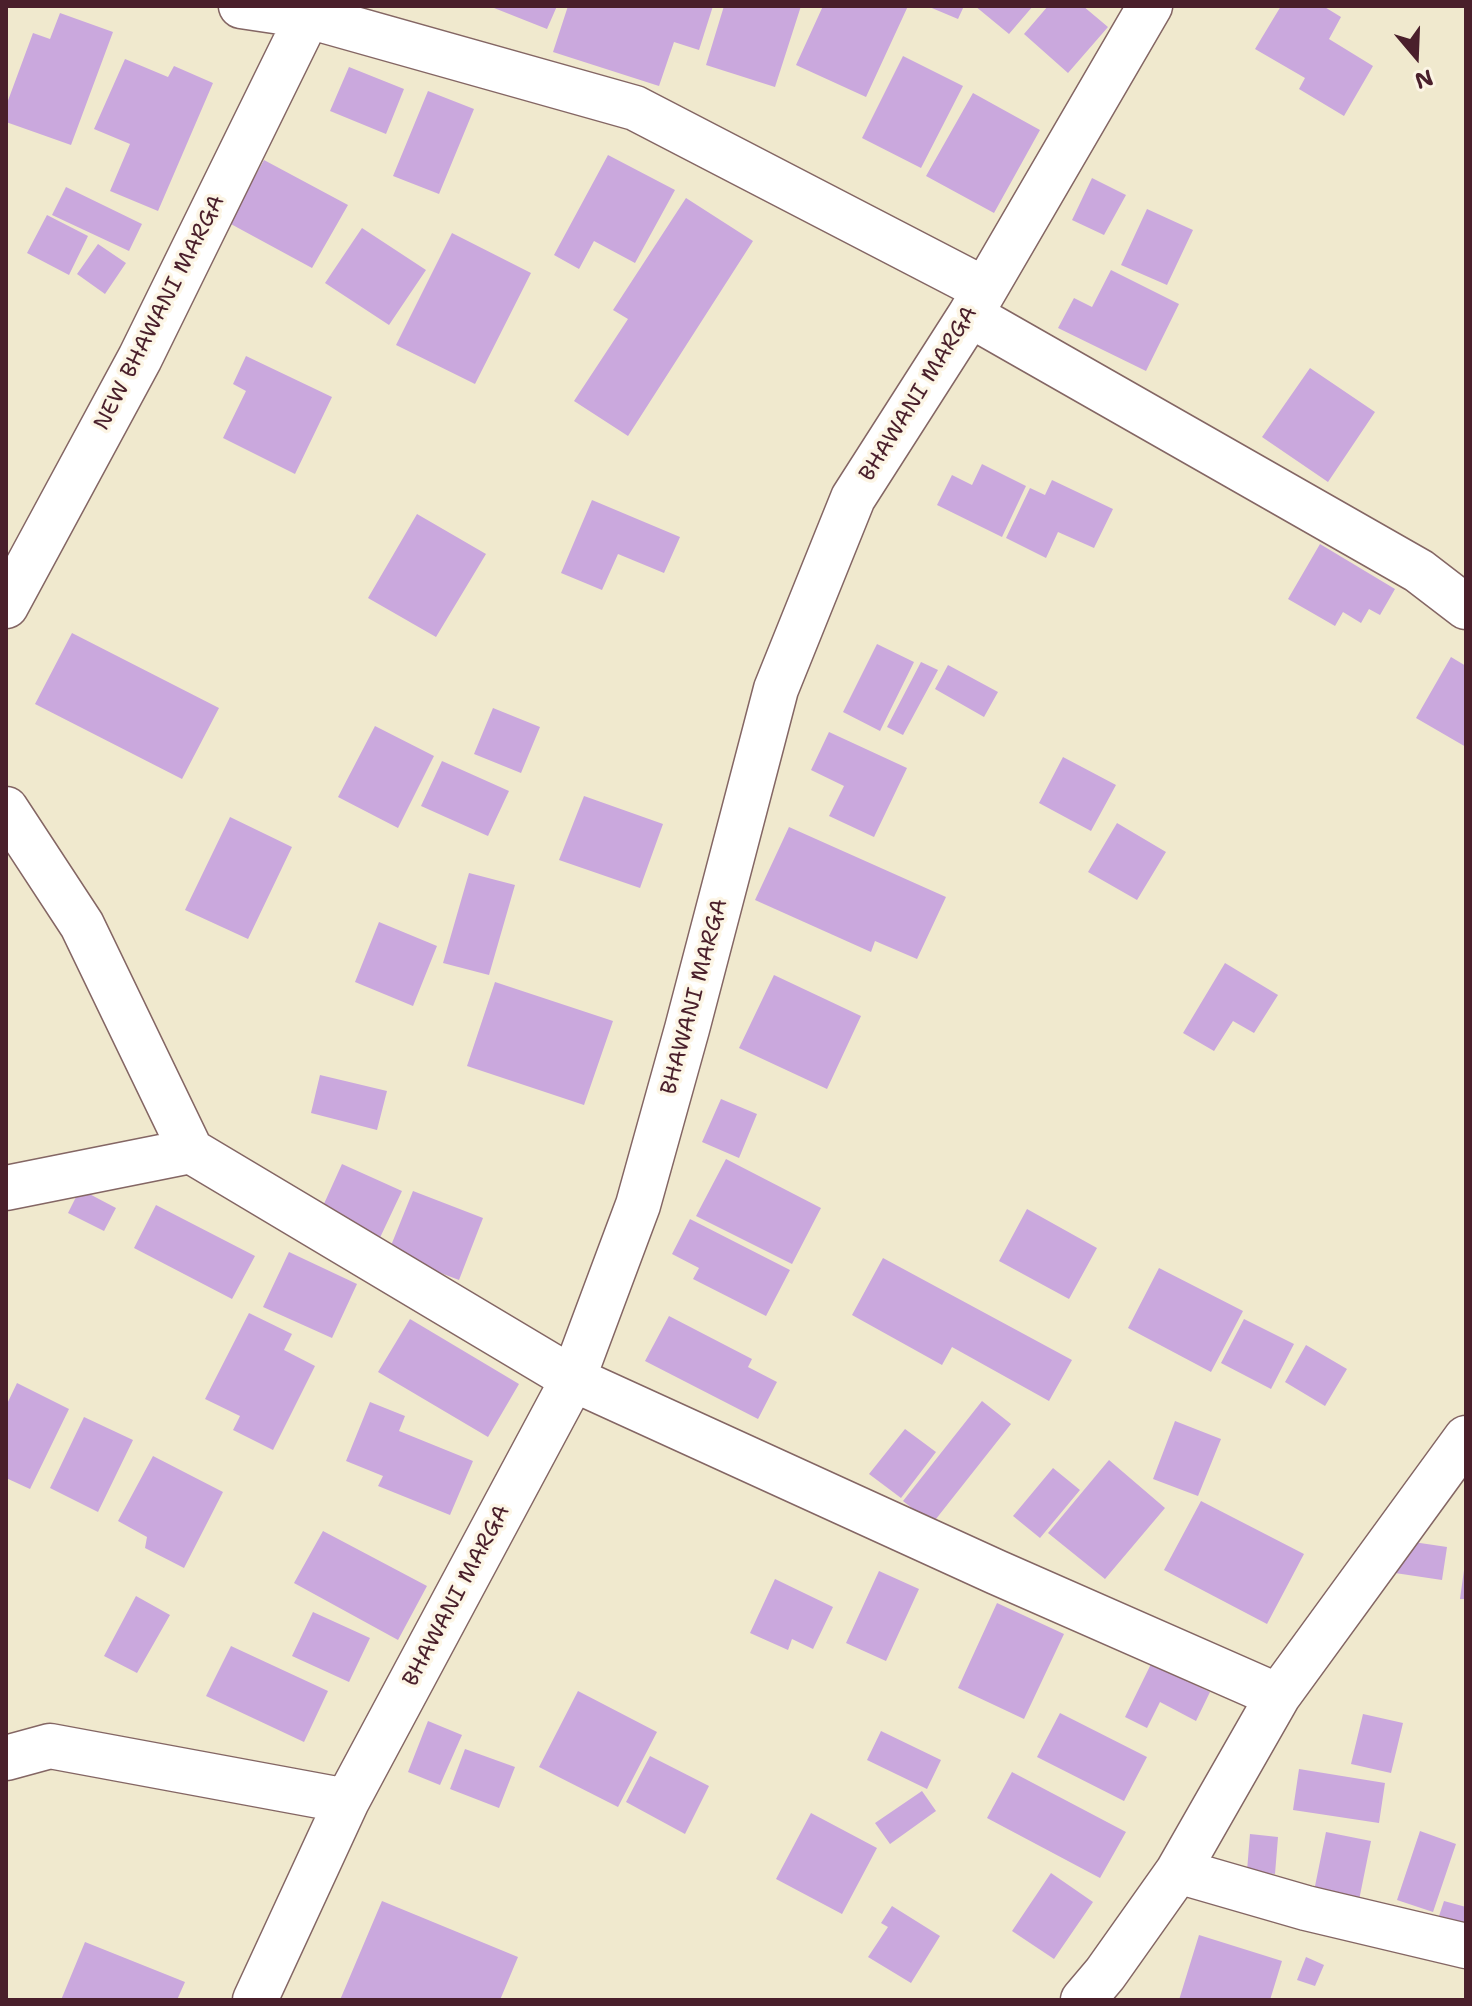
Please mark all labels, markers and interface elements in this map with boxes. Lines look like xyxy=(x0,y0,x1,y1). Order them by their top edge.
north arrow xyxy=(1376,16,1456,96)
text: N xyxy=(1411,63,1437,96)
street label: NEW BHAWANI MARGA xyxy=(89,191,231,435)
street label: BHAWANI MARGA xyxy=(854,302,984,486)
street label: BHAWANI MARGA xyxy=(656,896,734,1098)
street label: BHAWANI MARGA xyxy=(398,1501,516,1691)

